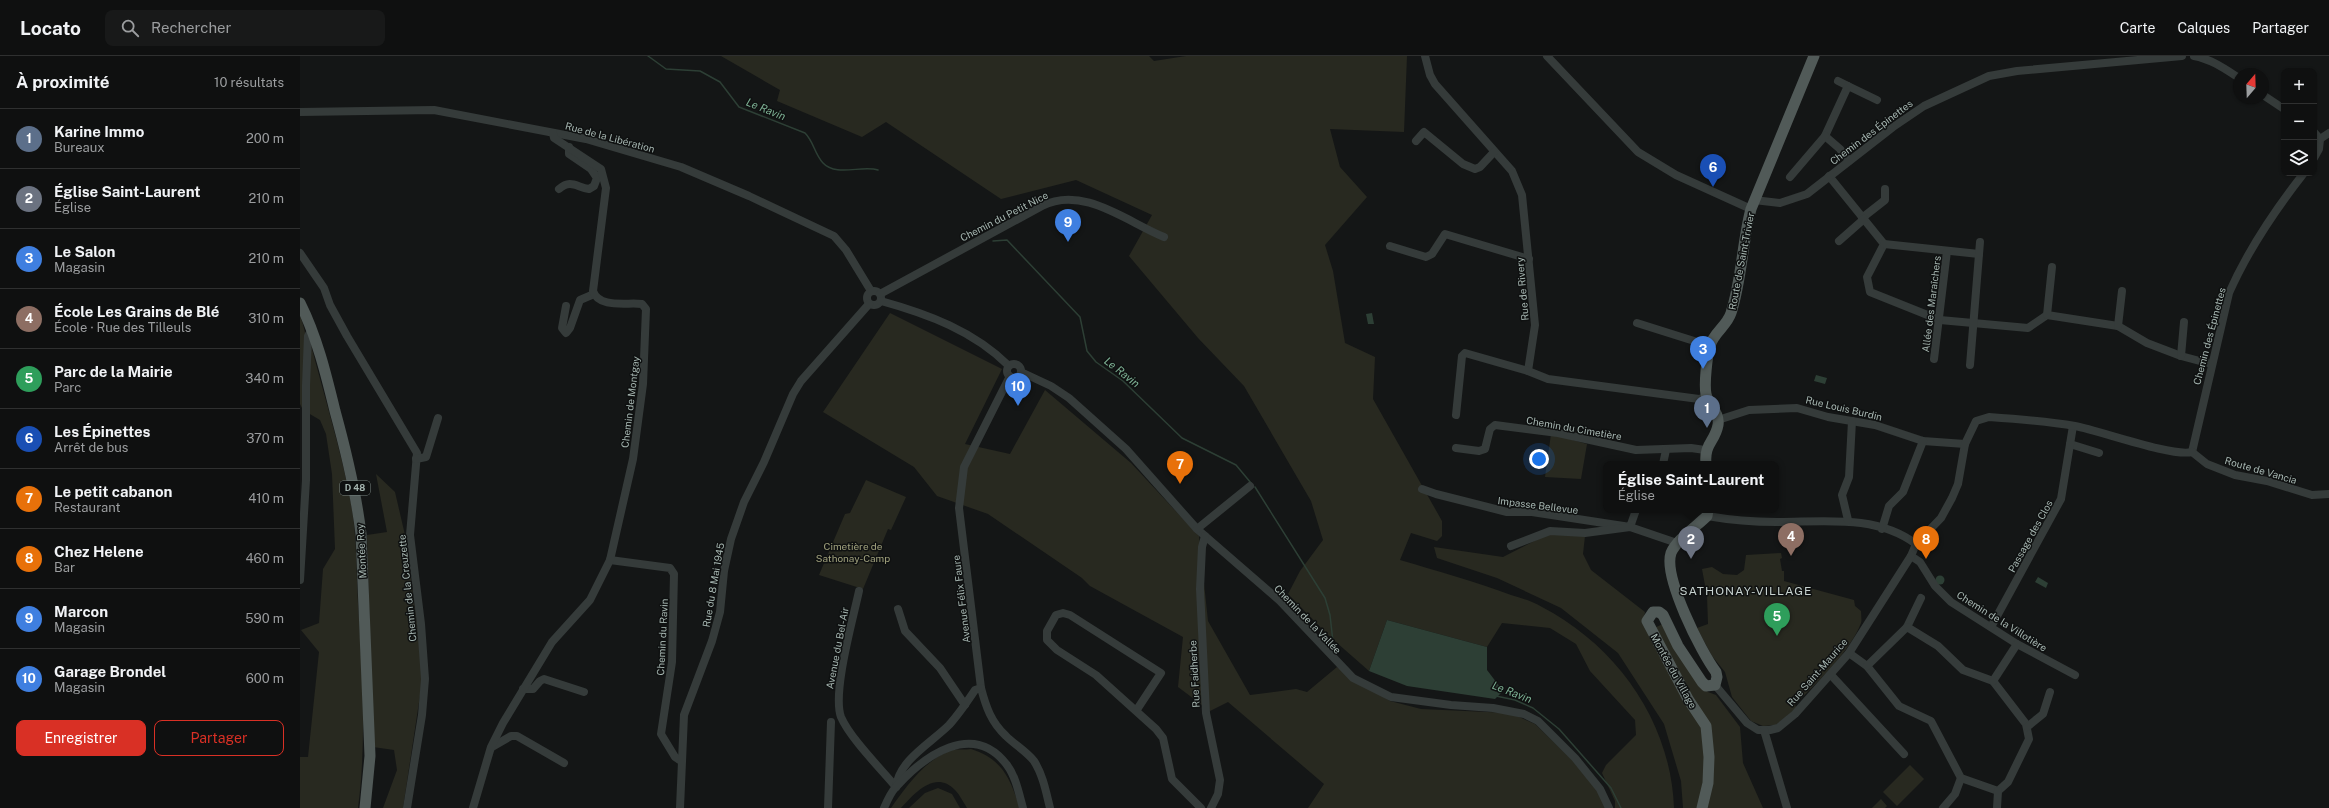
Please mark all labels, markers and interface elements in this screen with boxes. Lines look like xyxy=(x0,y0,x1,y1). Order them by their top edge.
search box xyxy=(105,10,385,46)
text: Locato xyxy=(20,17,81,39)
icon: search xyxy=(119,17,141,39)
text: Rechercher xyxy=(151,19,231,36)
text: Carte xyxy=(2120,20,2156,36)
text: Calques xyxy=(2178,20,2230,36)
text: Partager xyxy=(2252,20,2309,36)
north arrow xyxy=(2233,68,2269,104)
map controls xyxy=(2281,68,2317,176)
button: + xyxy=(2281,68,2317,104)
text: À proximité xyxy=(16,72,110,92)
text: 10 résultats xyxy=(214,75,284,90)
water label: Le Ravin xyxy=(745,96,787,122)
street label: Chemin des Épinettes xyxy=(1827,97,1915,167)
button: − xyxy=(2281,104,2317,140)
street label: Rue de la Libération xyxy=(564,119,656,155)
text: Karine Immo xyxy=(54,123,144,140)
text: 1 xyxy=(26,131,32,146)
text: 200 m xyxy=(246,131,284,146)
text: Bureaux xyxy=(54,140,105,155)
button: layers xyxy=(2281,140,2317,176)
pin: 6 xyxy=(1700,154,1726,187)
text: Église Saint-Laurent xyxy=(54,183,201,200)
street label: Chemin du Petit Nice xyxy=(958,188,1050,243)
text: 2 xyxy=(25,191,33,206)
text: 210 m xyxy=(249,191,284,206)
text: Église xyxy=(54,200,91,215)
pin: 9 xyxy=(1055,209,1081,242)
street label: Route de Saint-Trivier xyxy=(1726,211,1756,311)
text: Le Salon xyxy=(54,243,115,260)
text: 3 xyxy=(25,251,33,266)
text: 210 m xyxy=(249,251,284,266)
street label: Allée des Maraîchers xyxy=(1919,255,1943,353)
street label: Rue de Rivery xyxy=(1513,256,1531,321)
text: Magasin xyxy=(54,260,105,275)
street label: Chemin des Épinettes xyxy=(2190,286,2228,386)
text: École Les Grains de Blé xyxy=(54,303,219,320)
text: 4 xyxy=(25,311,33,326)
text: 310 m xyxy=(248,311,284,326)
text: École · Rue des Tilleuls xyxy=(54,320,191,335)
pin: 3 xyxy=(1690,336,1716,369)
street label: Chemin de Montgay xyxy=(618,355,642,449)
water label: Le Ravin xyxy=(1102,355,1142,389)
text: Parc de la Mairie xyxy=(54,363,173,380)
text: 5 xyxy=(25,371,33,386)
text: 340 m xyxy=(245,371,284,386)
pin: 10 xyxy=(1005,373,1031,406)
text: Parc xyxy=(54,380,81,395)
street label: Rue Louis Burdin xyxy=(1805,393,1884,423)
pin: 1 xyxy=(1694,395,1720,428)
street label: Chemin du Cimetière xyxy=(1525,414,1623,442)
text: Les Épinettes xyxy=(54,423,150,440)
text: 6 xyxy=(25,431,33,446)
text: 370 m xyxy=(246,431,284,446)
text: Arrêt de bus xyxy=(54,440,128,455)
your location xyxy=(1529,449,1549,469)
pin: 7 xyxy=(1167,451,1193,484)
street label: Route de Vancia xyxy=(2224,454,2298,486)
popup xyxy=(1603,461,1779,513)
text: Église Saint-Laurent xyxy=(1618,471,1764,488)
road number: D 48 xyxy=(340,481,370,495)
text: Le petit cabanon xyxy=(54,483,172,500)
text: Église xyxy=(1618,488,1655,503)
text: 7 xyxy=(25,491,33,506)
text: 410 m xyxy=(248,491,284,506)
street label: Impasse Bellevue xyxy=(1497,494,1579,516)
street label: Passage des Clos xyxy=(2005,498,2055,574)
text: Restaurant xyxy=(54,500,120,515)
street label: Montée Roy xyxy=(354,523,368,579)
pin: 4 xyxy=(1778,523,1804,556)
pin: 2 xyxy=(1678,526,1704,559)
pin: 8 xyxy=(1913,526,1939,559)
street label: Chemin de la Creuzette xyxy=(395,533,419,642)
park label: Cimetière de Sathonay-Camp xyxy=(816,540,890,564)
street label: Rue du 8 Mai 1945 xyxy=(700,542,726,628)
text: Chez Helene xyxy=(54,543,144,560)
text: 8 xyxy=(25,551,33,566)
text: 460 m xyxy=(245,551,284,566)
street label: Avenue Félix Faure xyxy=(950,554,972,644)
text: Bar xyxy=(54,560,75,575)
street label: Chemin de la Vallée xyxy=(1272,582,1344,656)
district label: SATHONAY-VILLAGE xyxy=(1680,584,1812,598)
street label: Chemin de la Villotière xyxy=(1955,588,2050,654)
street label: Chemin du Ravin xyxy=(654,598,670,676)
text: Marcon xyxy=(54,603,108,620)
pin: 5 xyxy=(1764,603,1790,636)
street label: Avenue du Bel-Air xyxy=(823,606,851,690)
text: 9 xyxy=(25,611,33,626)
text: 590 m xyxy=(245,611,284,626)
text: Magasin xyxy=(54,620,105,635)
street label: Montée du Village xyxy=(1648,632,1700,711)
street label: Rue Saint-Maurice xyxy=(1784,635,1850,708)
street label: Rue Faidherbe xyxy=(1186,640,1202,708)
text: Garage Brondel xyxy=(54,663,166,680)
text: 10 xyxy=(22,671,36,686)
text: 600 m xyxy=(246,671,284,686)
water label: Le Ravin xyxy=(1491,679,1533,705)
text: Magasin xyxy=(54,680,105,695)
button: Enregistrer xyxy=(16,720,146,756)
button: Partager xyxy=(154,720,284,756)

